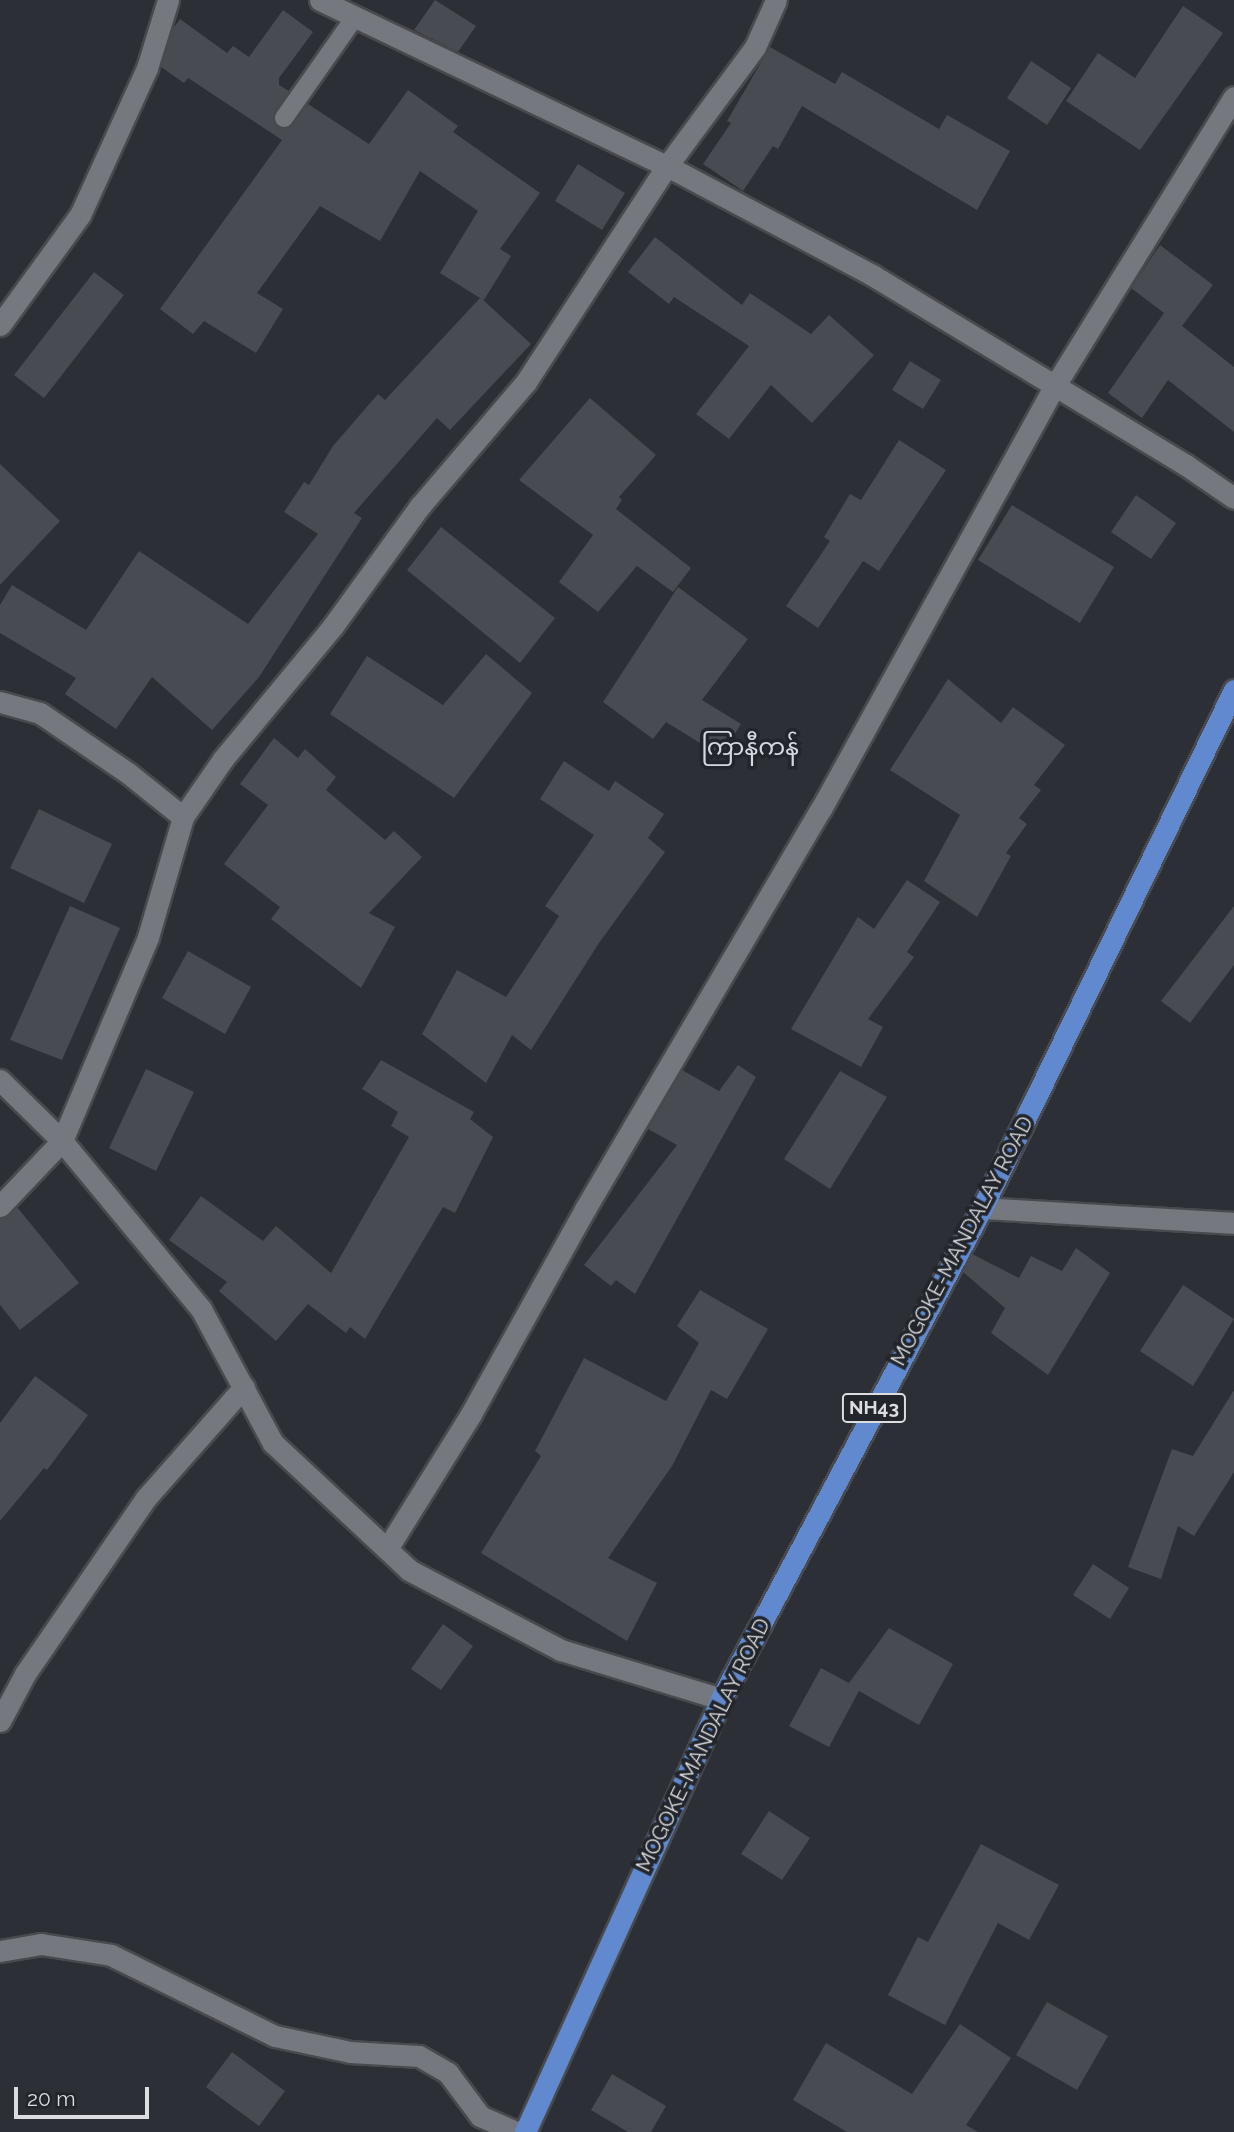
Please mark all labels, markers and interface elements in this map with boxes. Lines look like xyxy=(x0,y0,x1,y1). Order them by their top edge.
district label: ကြာနီကန် xyxy=(701,733,799,761)
street label: MOGOKE-MANDALAY ROAD xyxy=(885,1112,1039,1370)
road number: NH43 xyxy=(841,1392,907,1424)
street label: MOGOKE-MANDALAY ROAD xyxy=(630,1614,776,1876)
scale bar xyxy=(18,2072,152,2116)
text: 20 m xyxy=(27,2086,75,2111)

